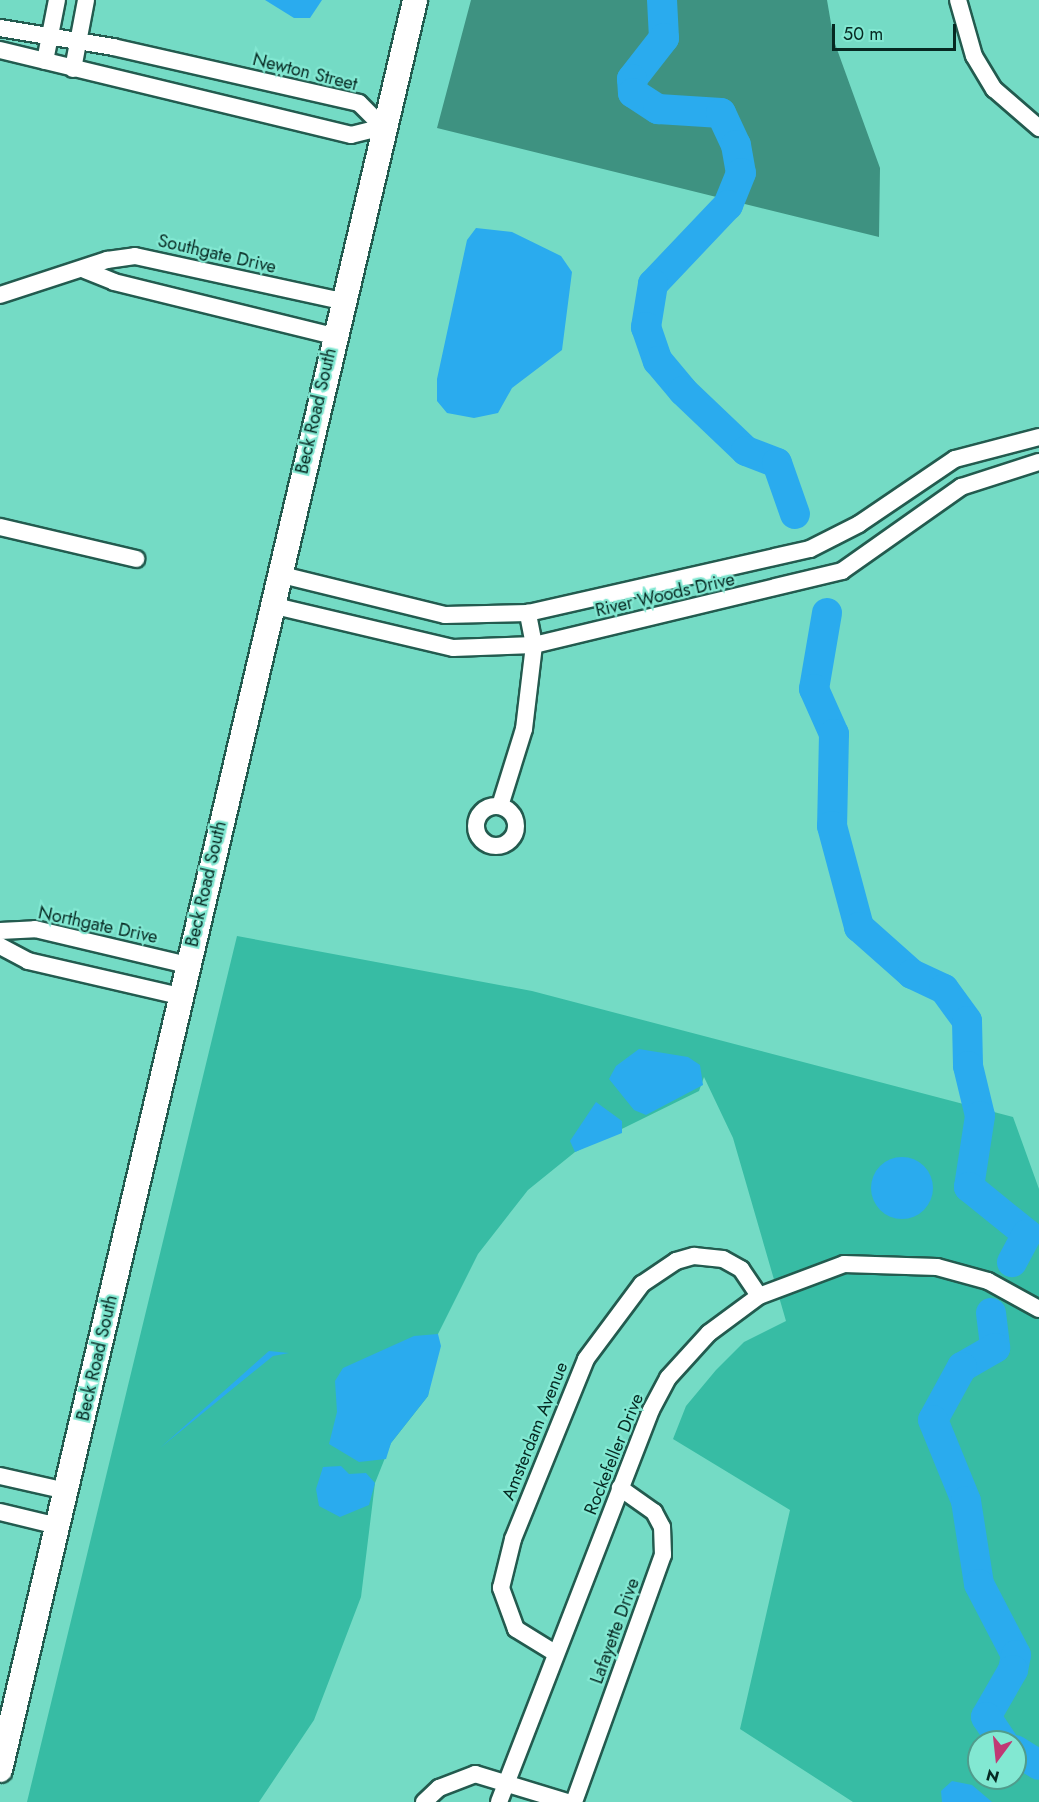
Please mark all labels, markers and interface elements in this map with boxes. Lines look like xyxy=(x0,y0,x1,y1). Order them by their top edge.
scale bar xyxy=(835,12,960,50)
text: 50 m xyxy=(843,21,883,47)
street label: Newton Street xyxy=(250,49,360,95)
street label: Southgate Drive xyxy=(156,230,278,278)
street label: Beck Road South xyxy=(291,346,341,476)
street label: River Woods Drive xyxy=(593,568,737,622)
street label: Beck Road South xyxy=(181,819,231,949)
street label: Northgate Drive xyxy=(36,902,160,948)
street label: Beck Road South xyxy=(72,1293,122,1423)
street label: Amsterdam Avenue xyxy=(497,1359,573,1503)
street label: Rockefeller Drive xyxy=(580,1390,648,1518)
street label: Lafayette Drive xyxy=(586,1575,644,1687)
north arrow xyxy=(967,1730,1027,1790)
text: N xyxy=(984,1763,1002,1789)

